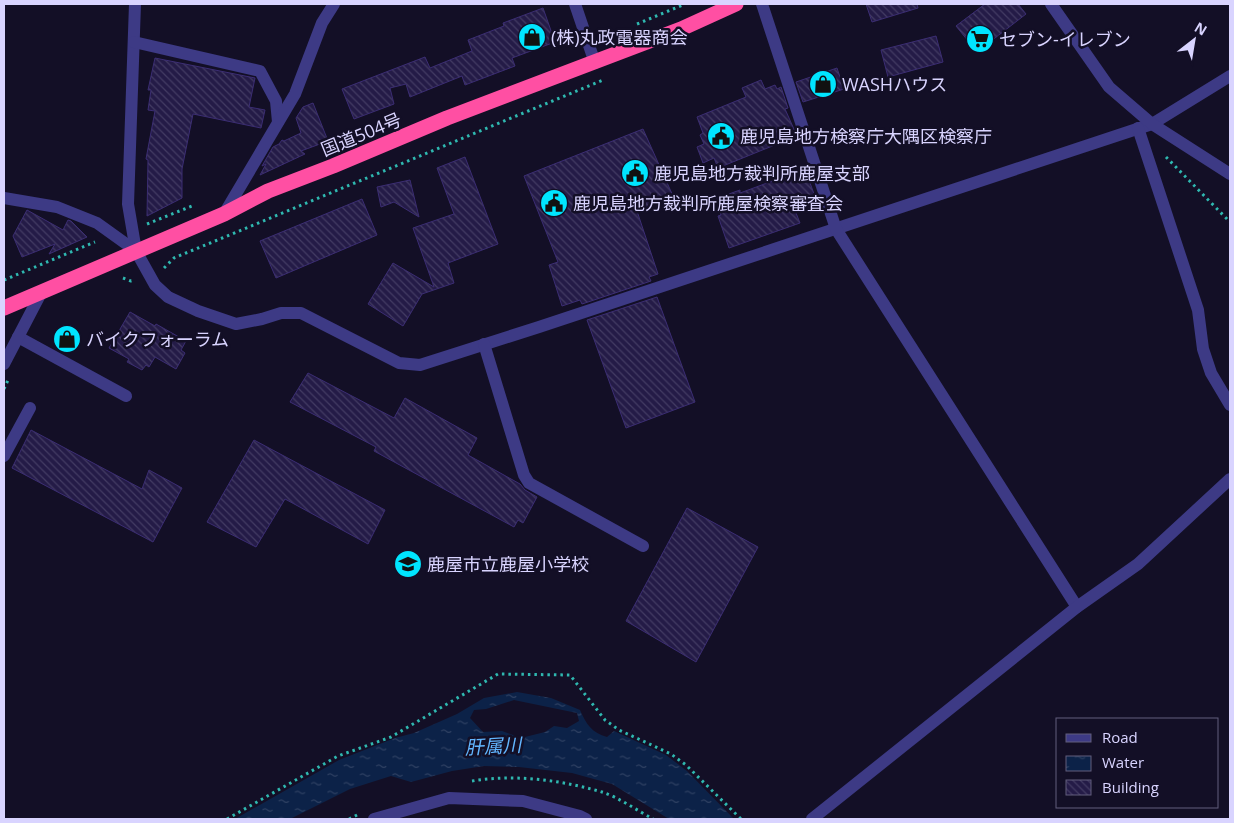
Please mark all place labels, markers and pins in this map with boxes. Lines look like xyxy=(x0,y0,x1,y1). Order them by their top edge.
shop icon: (株)丸政電器商会 xyxy=(517,22,547,52)
supermarket icon: セブン-イレブン xyxy=(965,24,995,54)
place label: (株)丸政電器商会 xyxy=(551,25,688,49)
place label: セブン-イレブン xyxy=(999,27,1131,51)
shop icon: WASHハウス xyxy=(808,69,838,99)
place label: WASHハウス xyxy=(842,72,947,96)
public building icon: 鹿児島地方検察庁大隅区検察庁 xyxy=(706,121,736,151)
place label: 鹿児島地方検察庁大隅区検察庁 xyxy=(740,124,992,148)
public building icon: 鹿児島地方裁判所鹿屋支部 xyxy=(620,158,650,188)
place label: 鹿児島地方裁判所鹿屋支部 xyxy=(654,161,870,185)
public building icon: 鹿児島地方裁判所鹿屋検察審査会 xyxy=(539,188,569,218)
place label: 鹿児島地方裁判所鹿屋検察審査会 xyxy=(573,191,843,215)
shop icon: バイクフォーラム xyxy=(52,324,82,354)
place label: バイクフォーラム xyxy=(86,327,229,351)
school or university icon: 鹿屋市立鹿屋小学校 xyxy=(393,549,423,579)
place label: 鹿屋市立鹿屋小学校 xyxy=(427,552,589,576)

